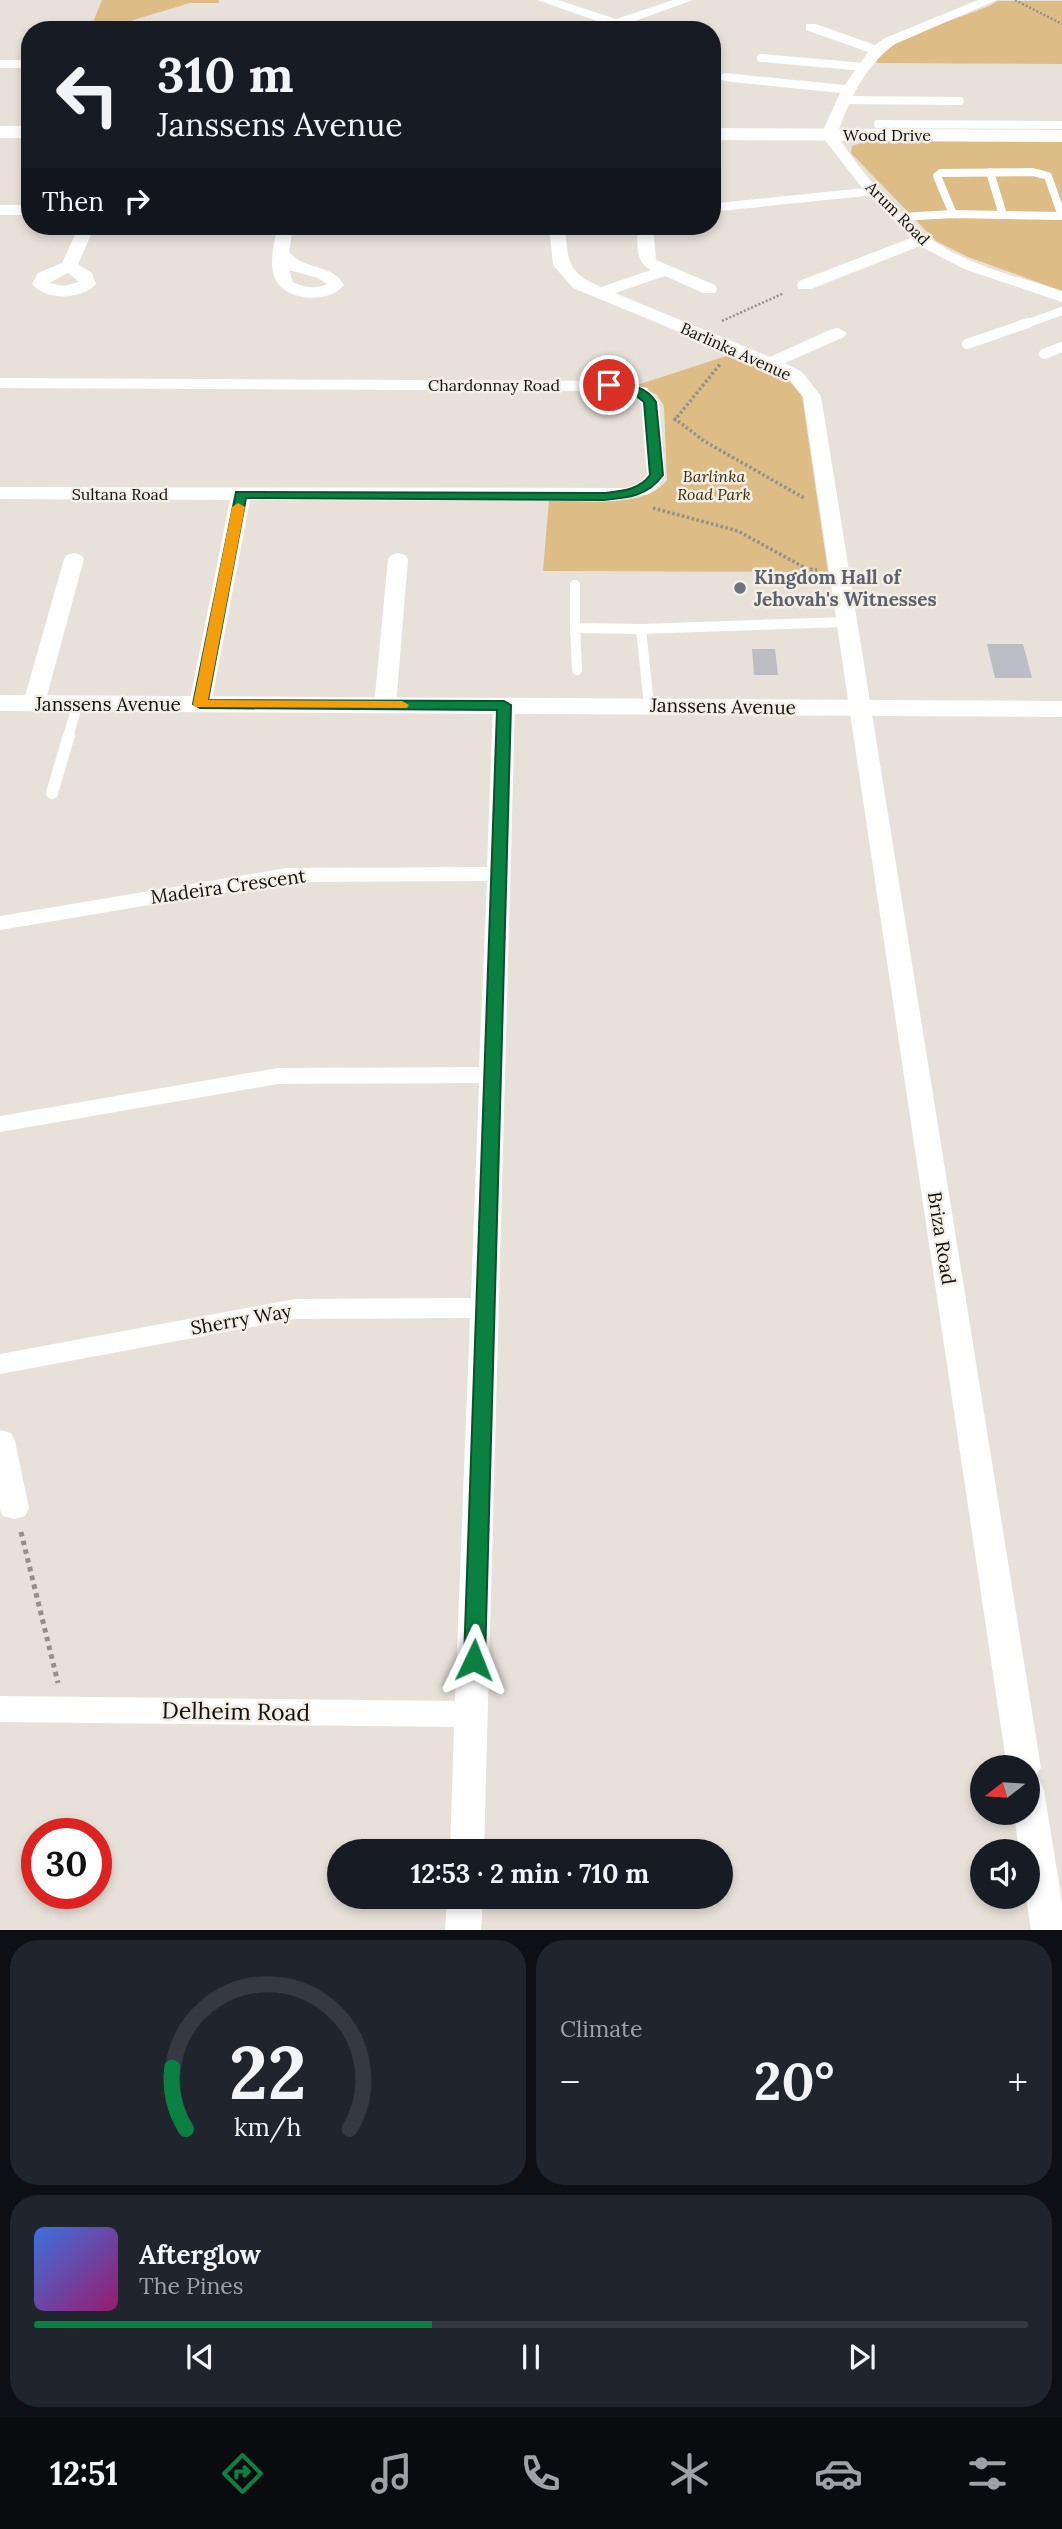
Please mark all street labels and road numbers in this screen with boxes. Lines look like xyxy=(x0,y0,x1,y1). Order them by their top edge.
street label: Wood Drive xyxy=(843,125,931,145)
street label: Arum Road xyxy=(861,176,934,249)
street label: Barlinka Avenue xyxy=(678,318,795,384)
street label: Chardonnay Road xyxy=(428,375,560,395)
street label: Sultana Road xyxy=(72,484,169,504)
street label: Janssens Avenue xyxy=(34,692,181,716)
street label: Janssens Avenue xyxy=(649,693,796,719)
street label: Madeira Crescent xyxy=(149,863,308,909)
street label: Briza Road xyxy=(923,1190,961,1286)
street label: Sherry Way xyxy=(189,1298,293,1340)
street label: Delheim Road xyxy=(161,1695,311,1727)

